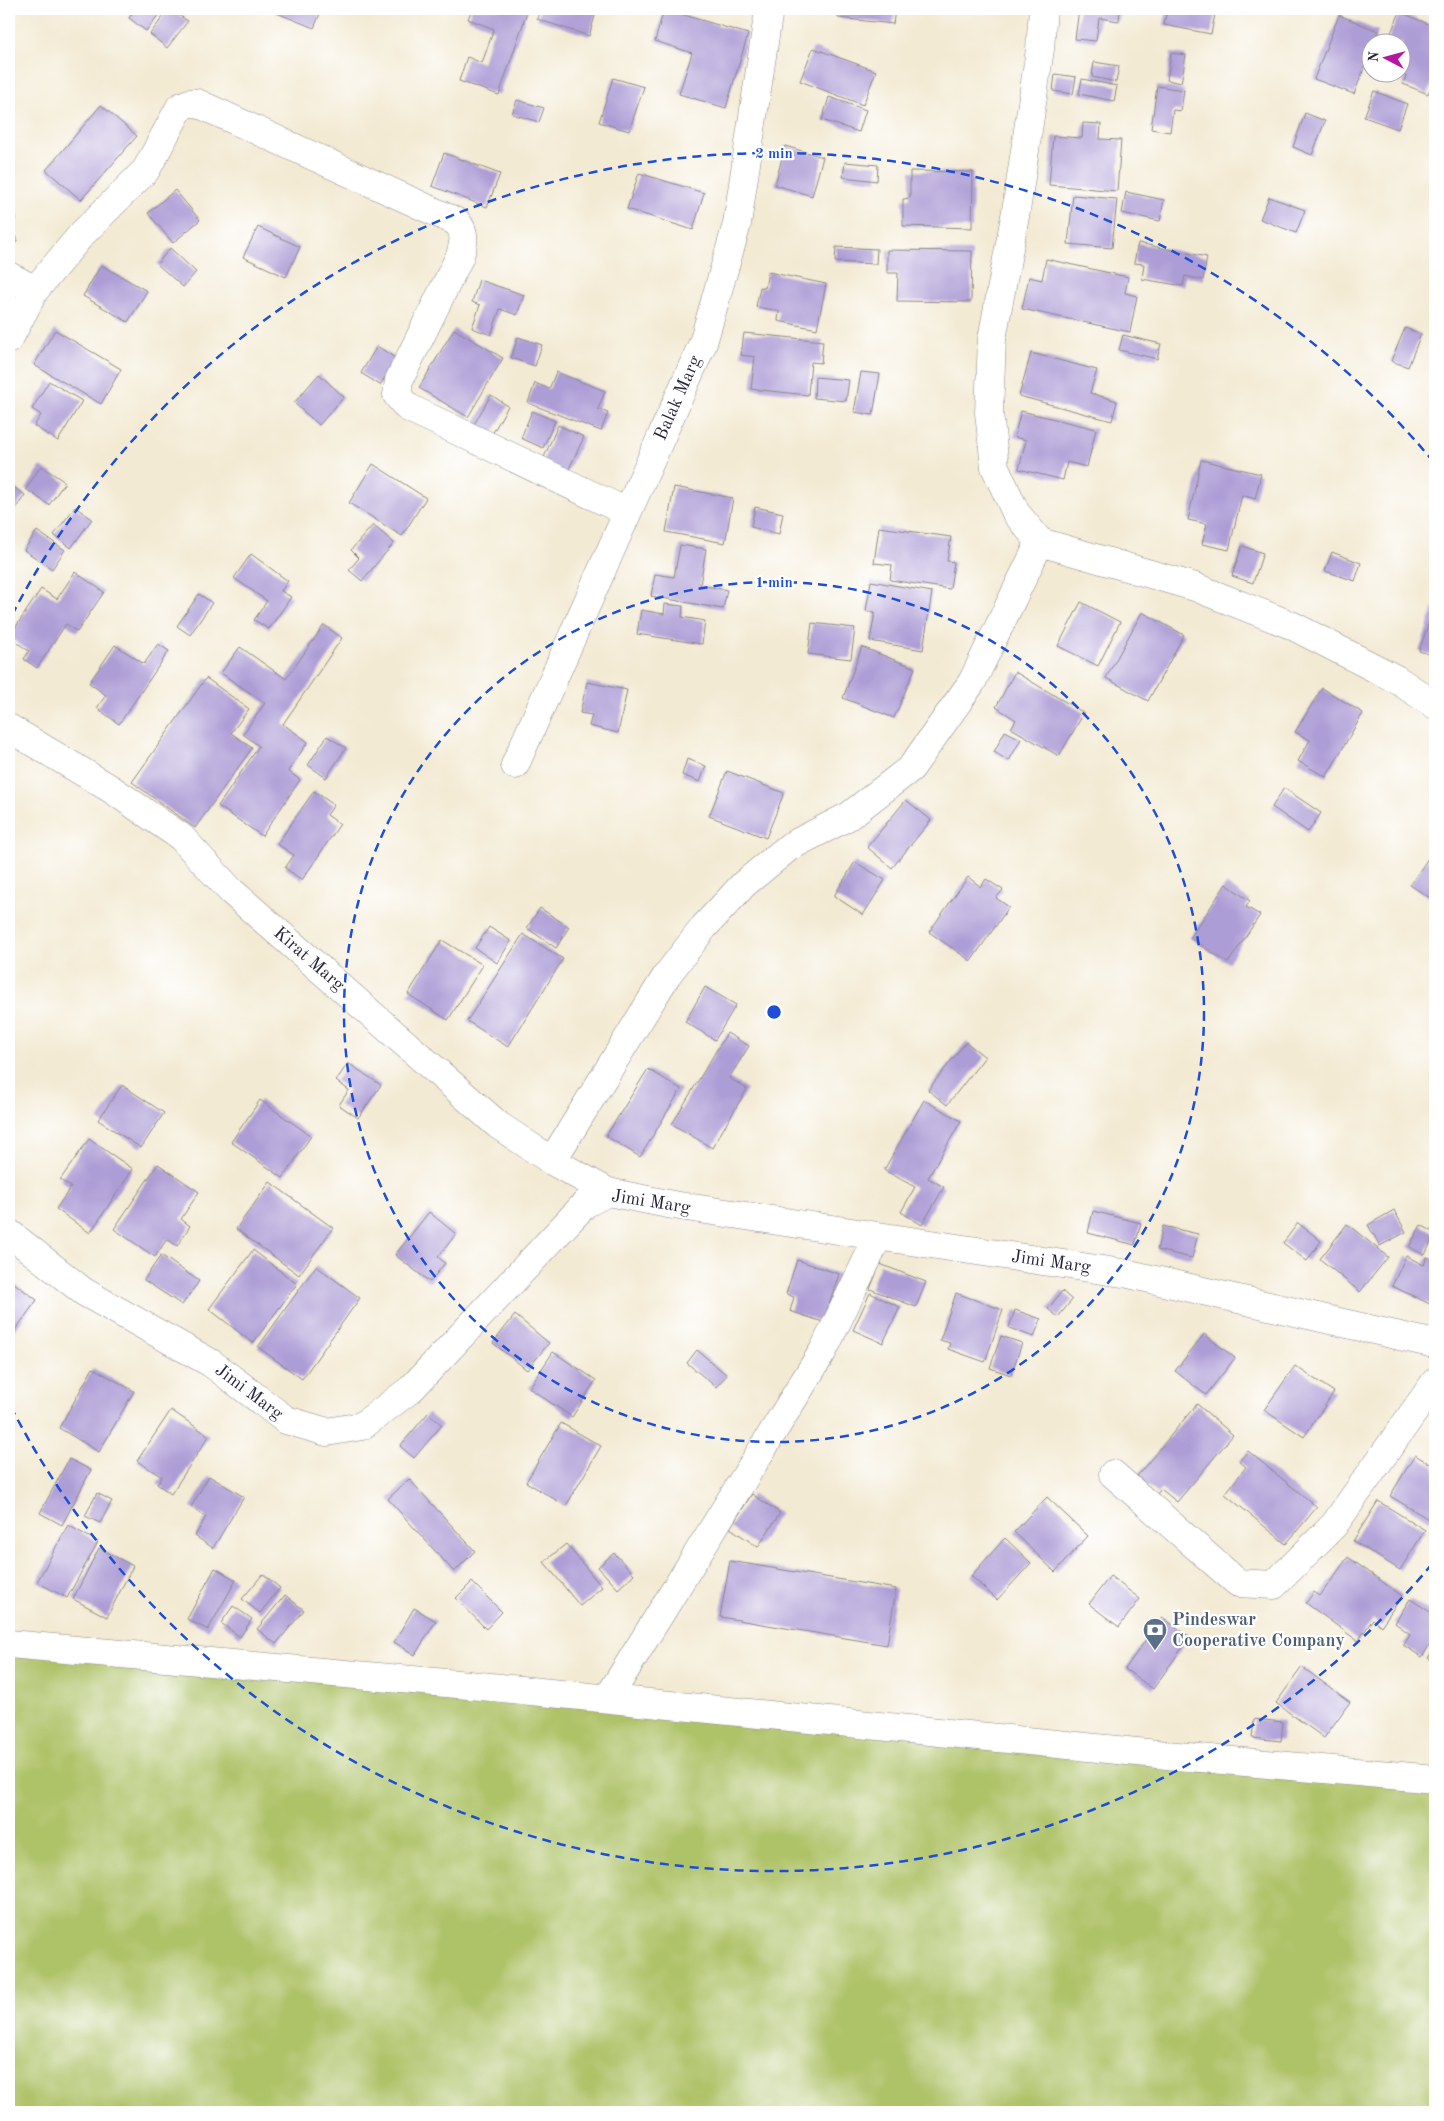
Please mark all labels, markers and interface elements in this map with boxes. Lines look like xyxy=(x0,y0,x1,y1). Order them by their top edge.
north arrow xyxy=(1362,32,1412,82)
text: N xyxy=(1367,50,1382,63)
text: 2 min xyxy=(755,147,793,162)
street label: Balak Marg xyxy=(651,353,705,443)
text: 1 min xyxy=(755,576,793,591)
street label: Kirat Marg xyxy=(270,924,348,995)
centre of rings xyxy=(765,1003,783,1021)
street label: Jimi Marg xyxy=(610,1187,692,1217)
street label: Jimi Marg xyxy=(1010,1248,1092,1277)
street label: Jimi Marg xyxy=(212,1361,287,1423)
place label: Pindeswar Cooperative Company xyxy=(1172,1611,1345,1650)
bank icon: Pindeswar Cooperative Company xyxy=(1142,1617,1168,1651)

